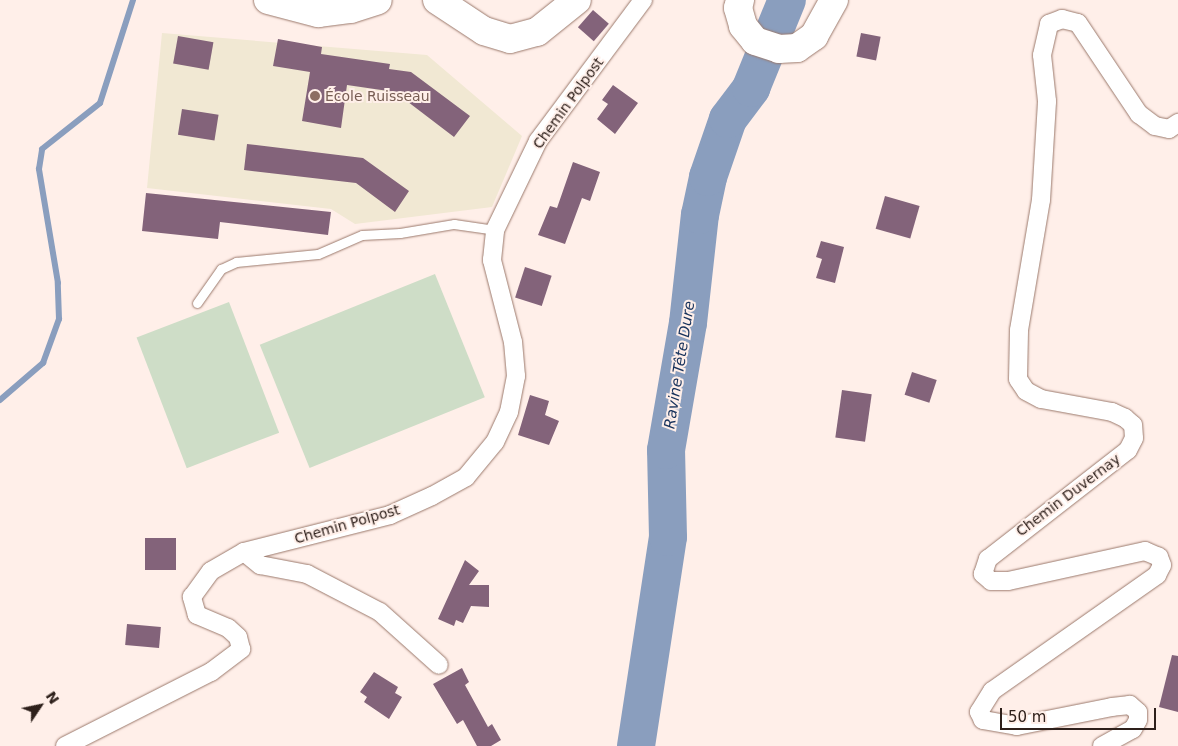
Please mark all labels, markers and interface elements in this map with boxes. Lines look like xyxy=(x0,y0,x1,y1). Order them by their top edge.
street label: Chemin Polpost xyxy=(529,54,607,152)
place label: École Ruisseau xyxy=(325,88,430,104)
marker: École Ruisseau xyxy=(309,90,321,102)
water label: Ravine Tête Dure xyxy=(661,300,699,430)
street label: Chemin Duvernay xyxy=(1013,450,1123,540)
street label: Chemin Polpost xyxy=(292,501,402,547)
north arrow xyxy=(15,681,65,731)
text: N xyxy=(43,688,62,707)
scale bar xyxy=(1003,698,1159,730)
text: 50 m xyxy=(1008,708,1046,726)

